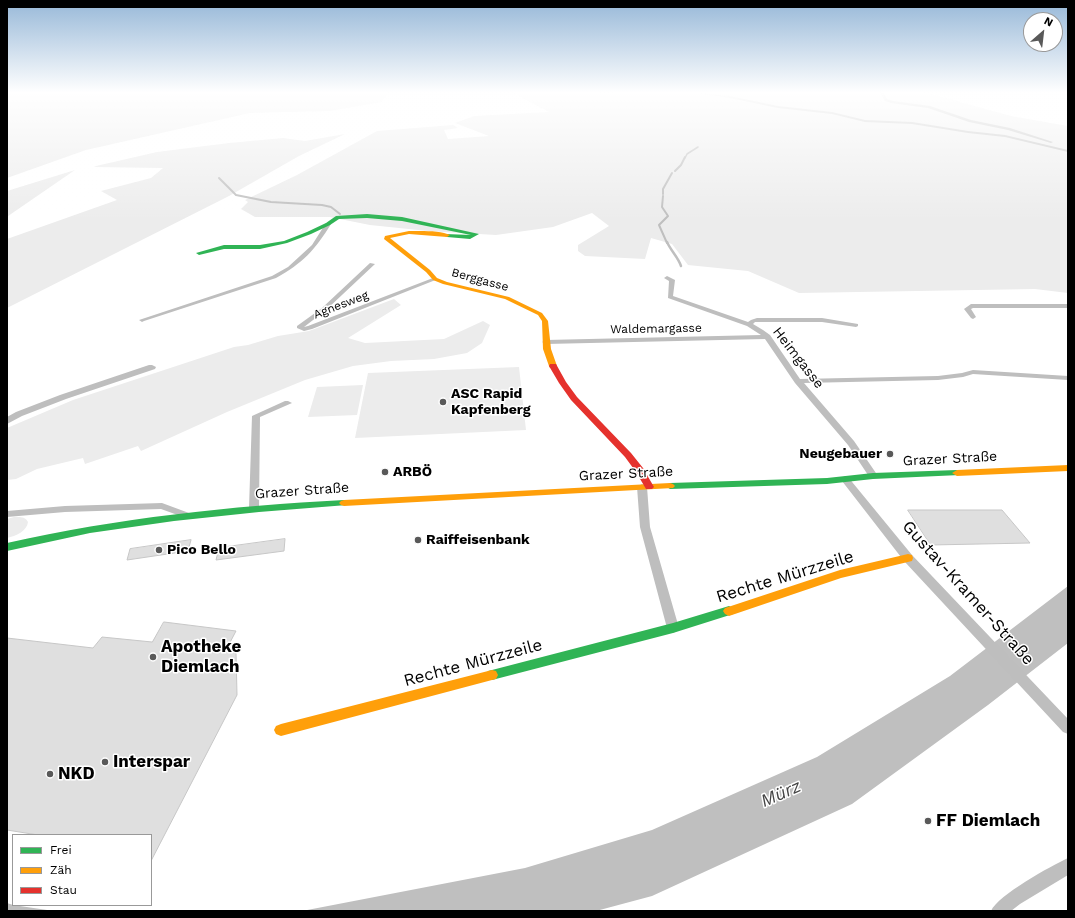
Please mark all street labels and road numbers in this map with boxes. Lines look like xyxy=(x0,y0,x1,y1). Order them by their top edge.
street label: Berggasse xyxy=(450,265,510,295)
street label: Agnesweg xyxy=(311,288,371,322)
street label: Waldemargasse xyxy=(610,321,702,337)
street label: Heimgasse xyxy=(769,324,827,392)
street label: Grazer Straße xyxy=(902,448,998,470)
street label: Grazer Straße xyxy=(578,463,674,485)
street label: Grazer Straße xyxy=(254,479,350,503)
street label: Gustav-Kramer-Straße xyxy=(898,517,1038,669)
street label: Rechte Mürzzeile xyxy=(714,546,856,608)
street label: Rechte Mürzzeile xyxy=(401,635,545,691)

